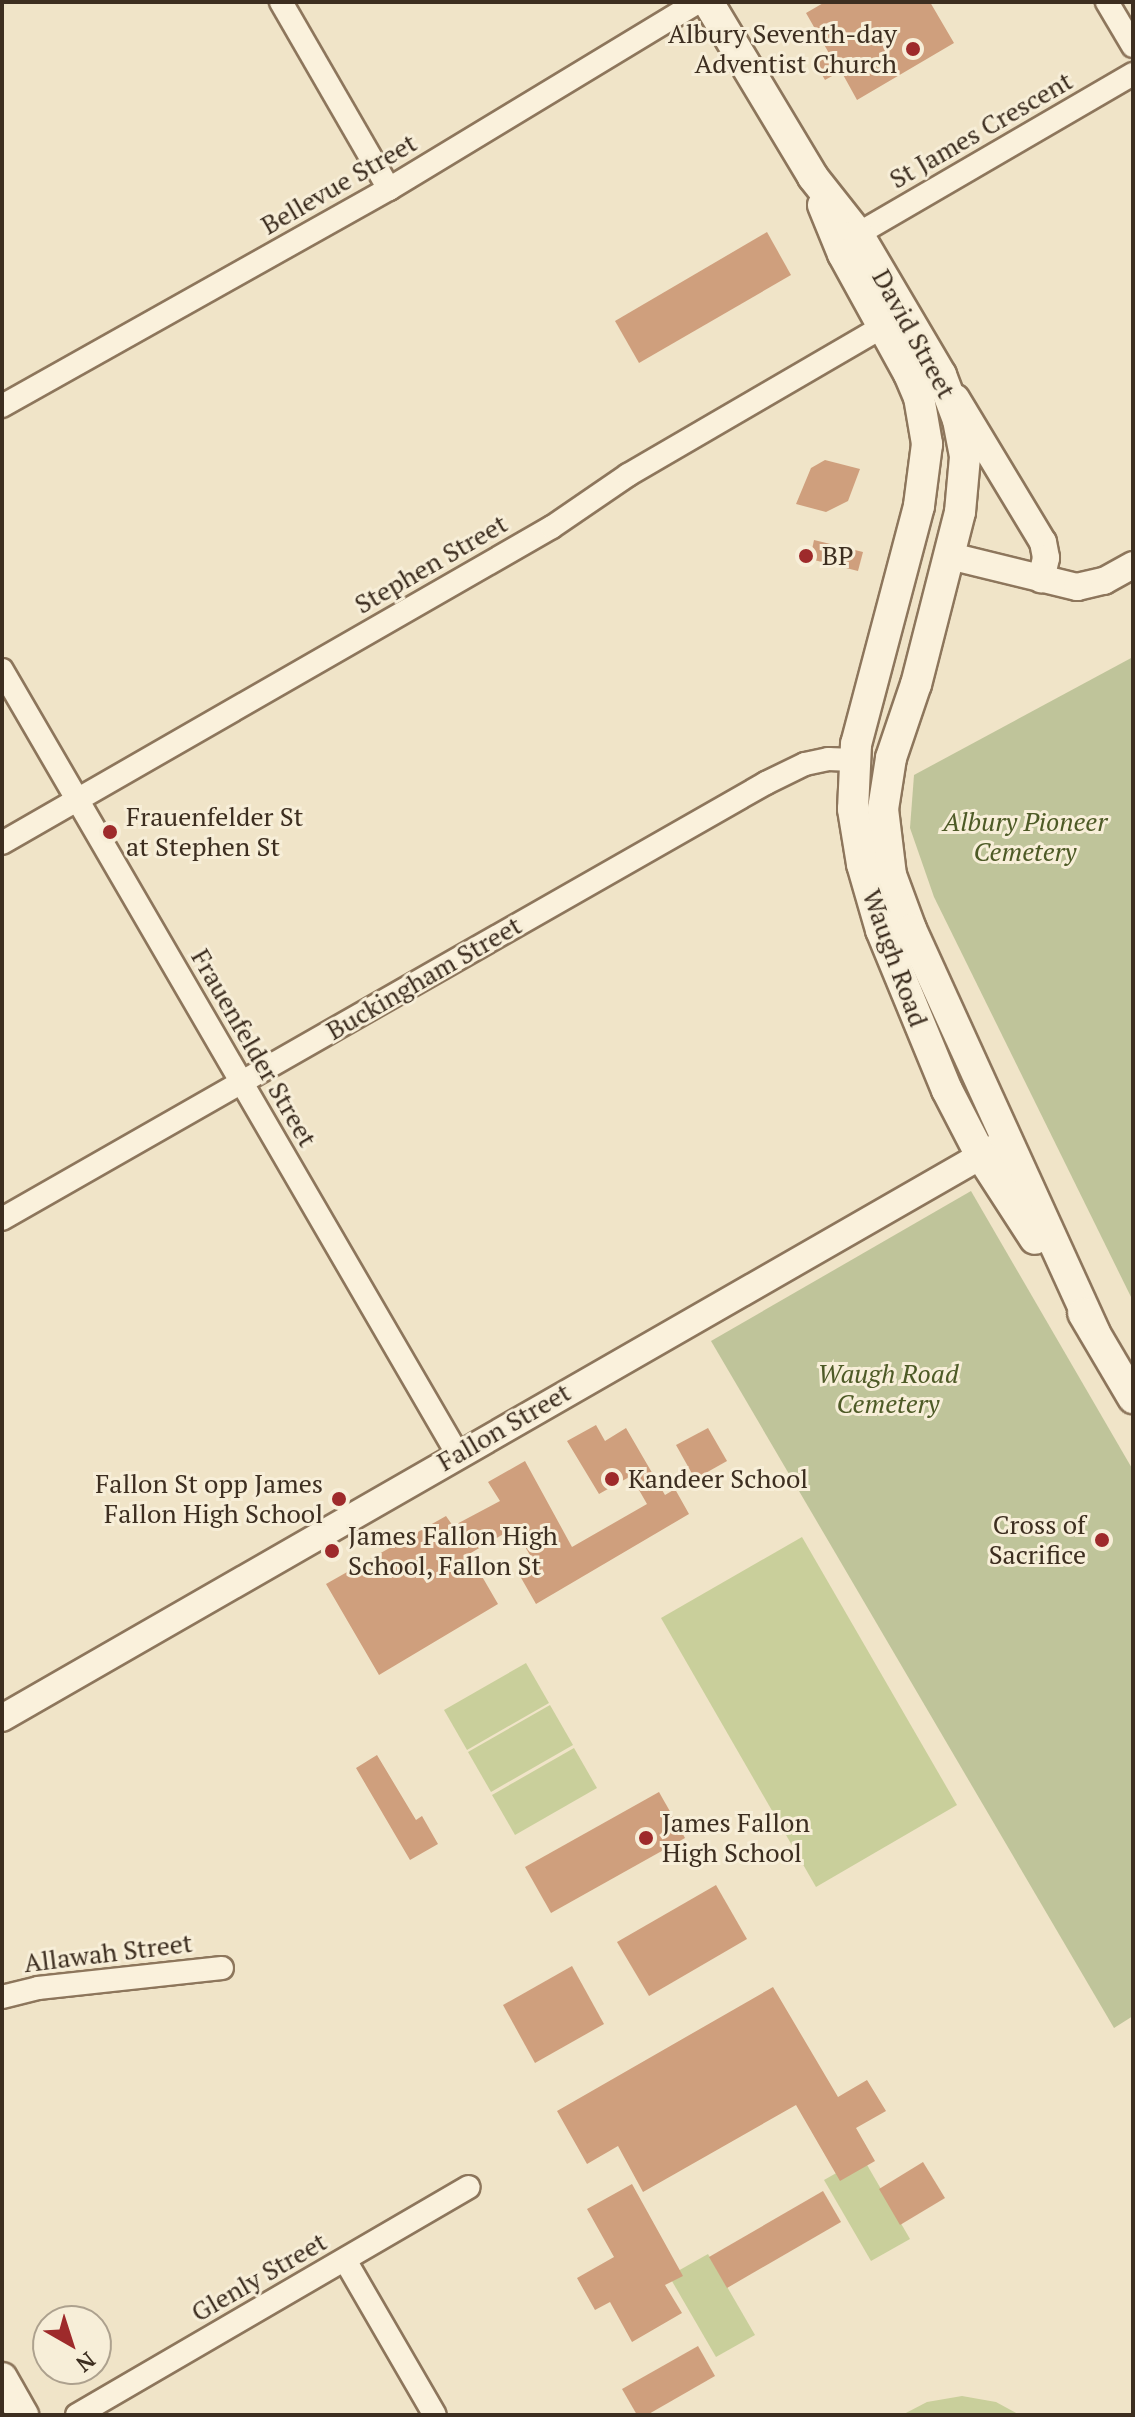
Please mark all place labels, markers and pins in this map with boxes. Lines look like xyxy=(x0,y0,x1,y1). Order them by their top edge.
place label: Albury Seventh-day Adventist Church xyxy=(668,18,897,80)
marker: Albury Seventh-day Adventist Church xyxy=(904,40,922,58)
place label: BP xyxy=(822,540,853,572)
marker: BP xyxy=(797,547,815,565)
place label: Frauenfelder St at Stephen St xyxy=(126,801,303,862)
marker: Frauenfelder St at Stephen St xyxy=(101,823,119,841)
place label: Kandeer School xyxy=(628,1463,808,1495)
place label: Fallon St opp James Fallon High School xyxy=(95,1468,323,1530)
marker: Kandeer School xyxy=(603,1470,621,1488)
marker: Fallon St opp James Fallon High School xyxy=(330,1490,348,1508)
place label: Cross of Sacrifice xyxy=(989,1509,1086,1570)
place label: James Fallon High School, Fallon St xyxy=(348,1520,558,1582)
marker: Cross of Sacrifice xyxy=(1093,1531,1111,1549)
marker: James Fallon High School, Fallon St xyxy=(323,1542,341,1560)
place label: James Fallon High School xyxy=(662,1807,810,1868)
marker: James Fallon High School xyxy=(637,1829,655,1847)

